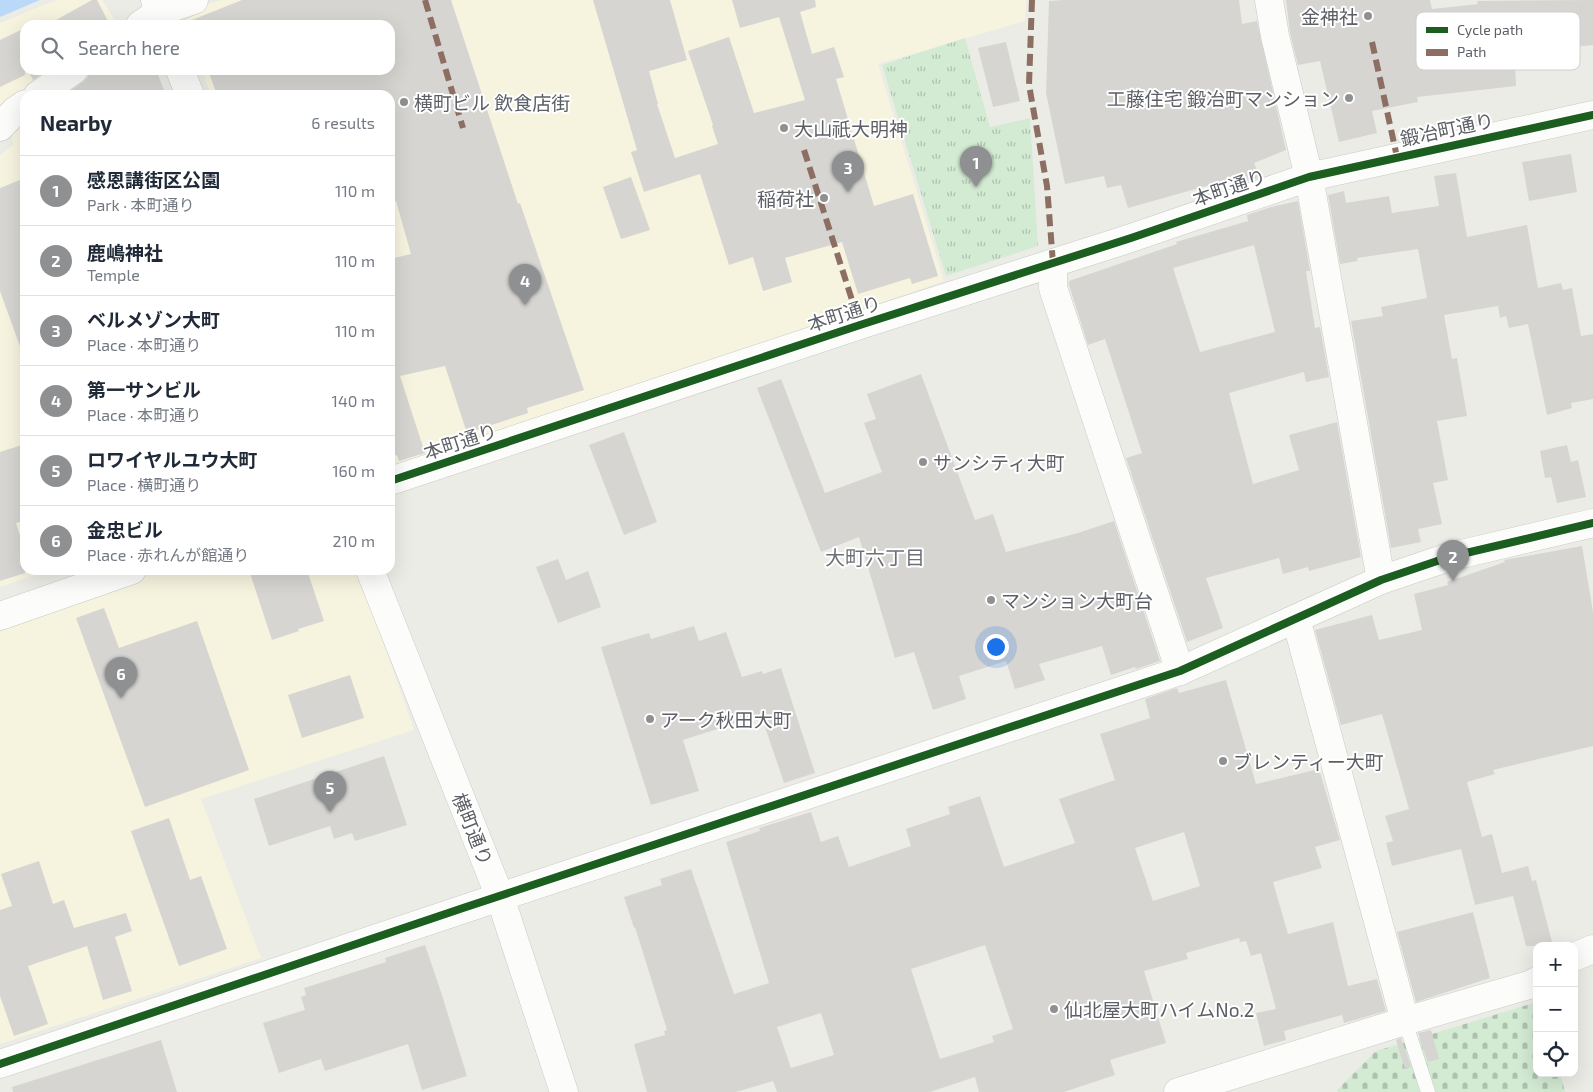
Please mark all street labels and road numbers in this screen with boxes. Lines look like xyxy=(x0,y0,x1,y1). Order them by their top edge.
street label: 鍛冶町通り xyxy=(1398,108,1496,150)
street label: 本町通り xyxy=(1189,164,1269,210)
street label: 本町通り xyxy=(804,290,884,336)
street label: 本町通り xyxy=(420,418,500,464)
street label: 横町通り xyxy=(448,789,498,869)

